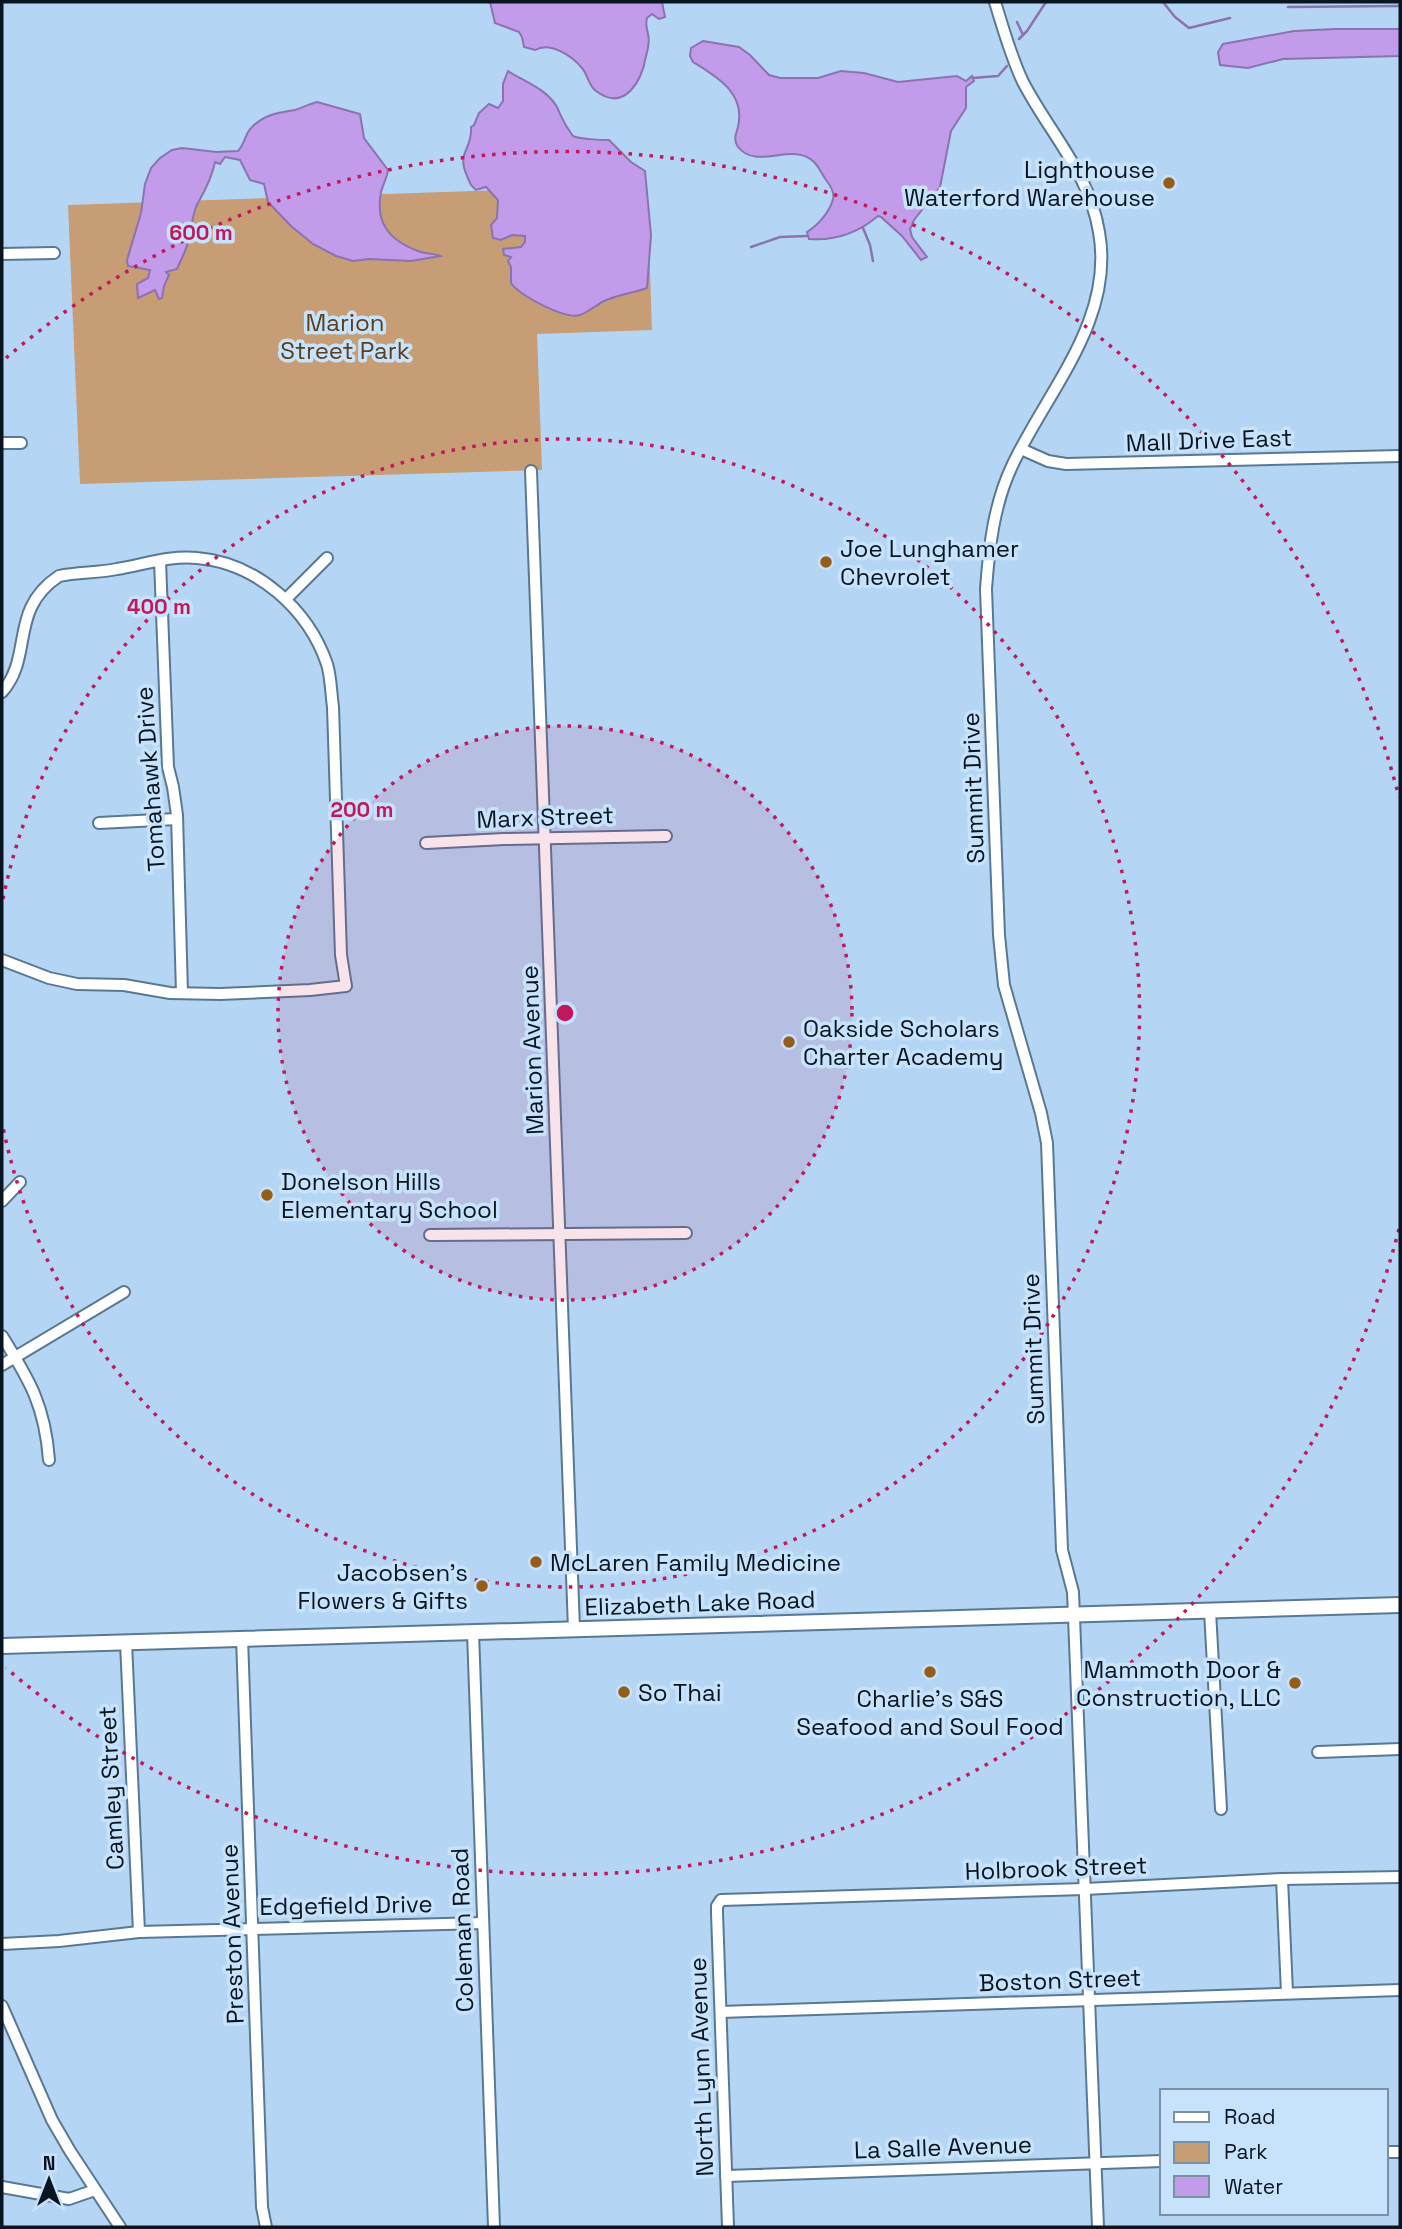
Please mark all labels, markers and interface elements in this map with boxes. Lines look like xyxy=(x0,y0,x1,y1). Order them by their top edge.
place label: Lighthouse Waterford Warehouse xyxy=(904,154,1155,213)
marker: Lighthouse Waterford Warehouse xyxy=(1161,175,1177,191)
text: 600 m xyxy=(169,219,233,246)
park label: Marion Street Park xyxy=(280,307,410,366)
street label: Mall Drive East xyxy=(1125,422,1293,458)
place label: Joe Lunghamer Chevrolet xyxy=(840,533,1019,592)
marker: Joe Lunghamer Chevrolet xyxy=(818,554,834,570)
text: 400 m xyxy=(127,593,191,620)
street label: Tomahawk Drive xyxy=(128,686,172,872)
street label: Summit Drive xyxy=(955,712,991,864)
text: 200 m xyxy=(331,796,393,823)
street label: Marx Street xyxy=(476,799,614,835)
street label: Marion Avenue xyxy=(514,965,550,1135)
centre of rings xyxy=(553,1001,577,1025)
place label: Oakside Scholars Charter Academy xyxy=(803,1013,1003,1072)
marker: Oakside Scholars Charter Academy xyxy=(781,1034,797,1050)
place label: Donelson Hills Elementary School xyxy=(281,1166,498,1225)
marker: Donelson Hills Elementary School xyxy=(259,1187,275,1203)
street label: Summit Drive xyxy=(1015,1273,1051,1425)
place label: McLaren Family Medicine xyxy=(550,1547,841,1578)
marker: McLaren Family Medicine xyxy=(528,1554,544,1570)
place label: Jacobsen's Flowers & Gifts xyxy=(297,1557,468,1616)
marker: Jacobsen's Flowers & Gifts xyxy=(474,1578,490,1594)
street label: Elizabeth Lake Road xyxy=(584,1583,816,1623)
place label: Mammoth Door & Construction, LLC xyxy=(1076,1654,1281,1713)
marker: Charlie's S&S Seafood and Soul Food xyxy=(922,1664,938,1680)
marker: Mammoth Door & Construction, LLC xyxy=(1287,1675,1303,1691)
place label: So Thai xyxy=(638,1677,722,1708)
place label: Charlie's S&S Seafood and Soul Food xyxy=(796,1683,1064,1742)
marker: So Thai xyxy=(616,1684,632,1700)
street label: Camley Street xyxy=(91,1705,131,1871)
street label: Preston Avenue xyxy=(213,1843,251,2025)
street label: Coleman Road xyxy=(444,1847,480,2013)
street label: Holbrook Street xyxy=(964,1849,1148,1887)
street label: Edgefield Drive xyxy=(259,1888,433,1922)
street label: North Lynn Avenue xyxy=(682,1957,720,2177)
street label: Boston Street xyxy=(978,1962,1142,1998)
legend xyxy=(1160,2089,1388,2215)
text: Road xyxy=(1224,2103,1276,2130)
street label: La Salle Avenue xyxy=(853,2128,1033,2166)
text: Park xyxy=(1224,2138,1268,2165)
north arrow xyxy=(14,2145,84,2215)
text: N xyxy=(43,2151,55,2176)
text: Water xyxy=(1224,2173,1283,2200)

